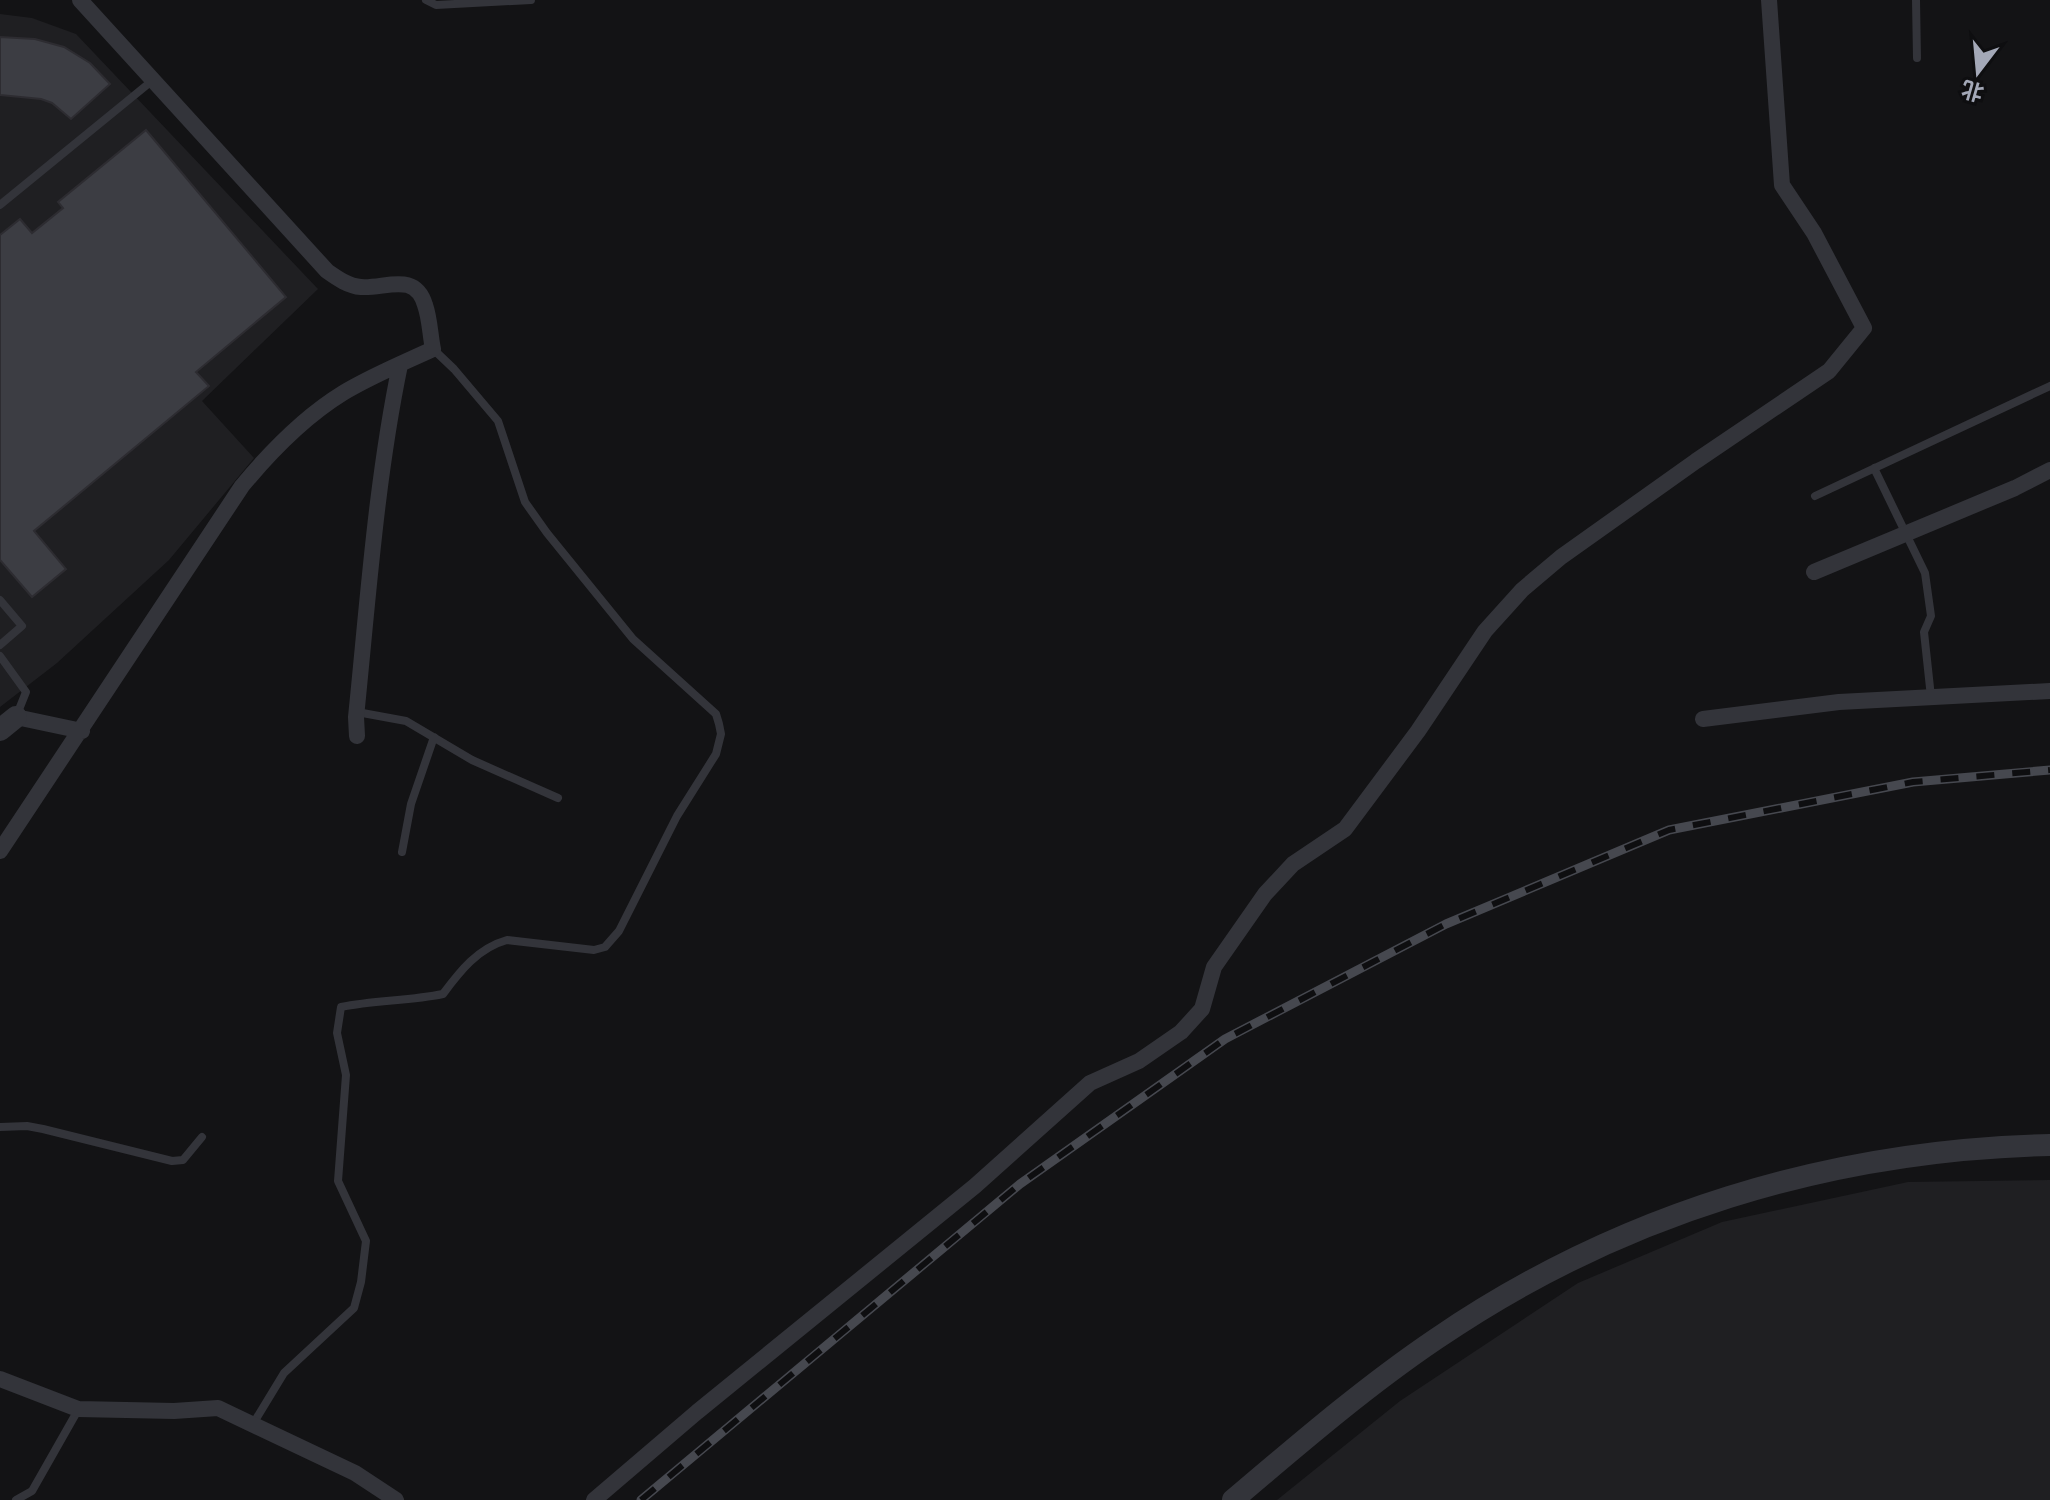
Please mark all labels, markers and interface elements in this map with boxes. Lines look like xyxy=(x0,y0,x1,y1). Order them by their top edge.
north arrow xyxy=(1938,32,2018,112)
text: 北 xyxy=(1958,75,1987,107)

